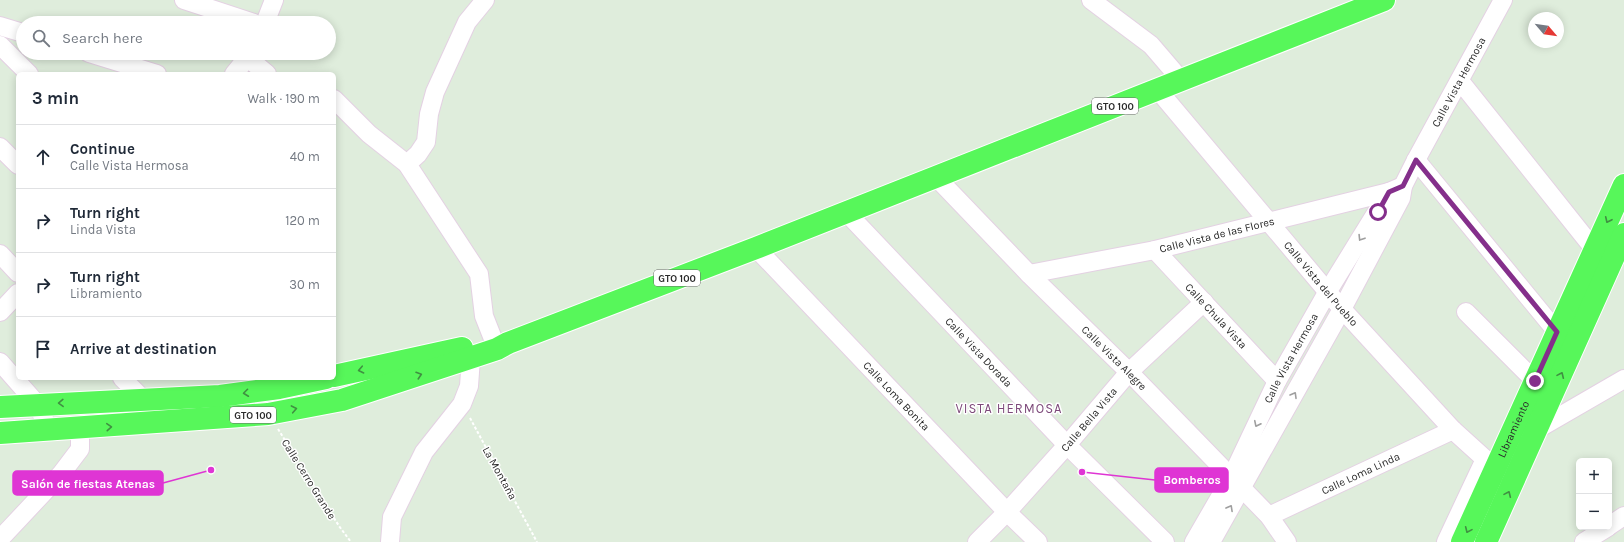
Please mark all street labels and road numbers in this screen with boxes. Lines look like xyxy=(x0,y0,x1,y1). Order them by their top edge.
street label: Calle Vista Hermosa xyxy=(1429,35,1489,130)
road number: GTO 100 xyxy=(1092,98,1138,114)
street label: Calle Vista de las Flores xyxy=(1158,215,1276,256)
street label: Calle Vista del Pueblo xyxy=(1281,239,1360,329)
road number: GTO 100 xyxy=(654,270,700,286)
street label: Calle Chula Vista xyxy=(1182,281,1250,352)
street label: Calle Vista Hermosa xyxy=(1261,311,1321,405)
street label: Calle Vista Dorada xyxy=(942,315,1015,390)
street label: Calle Vista Alegre xyxy=(1079,323,1149,393)
street label: Calle Loma Bonita xyxy=(860,359,932,433)
street label: Calle Bella Vista xyxy=(1058,385,1120,454)
street label: Libramiento xyxy=(1495,399,1532,460)
road number: GTO 100 xyxy=(230,407,276,423)
street label: Calle Cerro Grande xyxy=(279,437,339,522)
street label: La Montaña xyxy=(480,444,519,502)
street label: Calle Loma Linda xyxy=(1319,450,1402,498)

